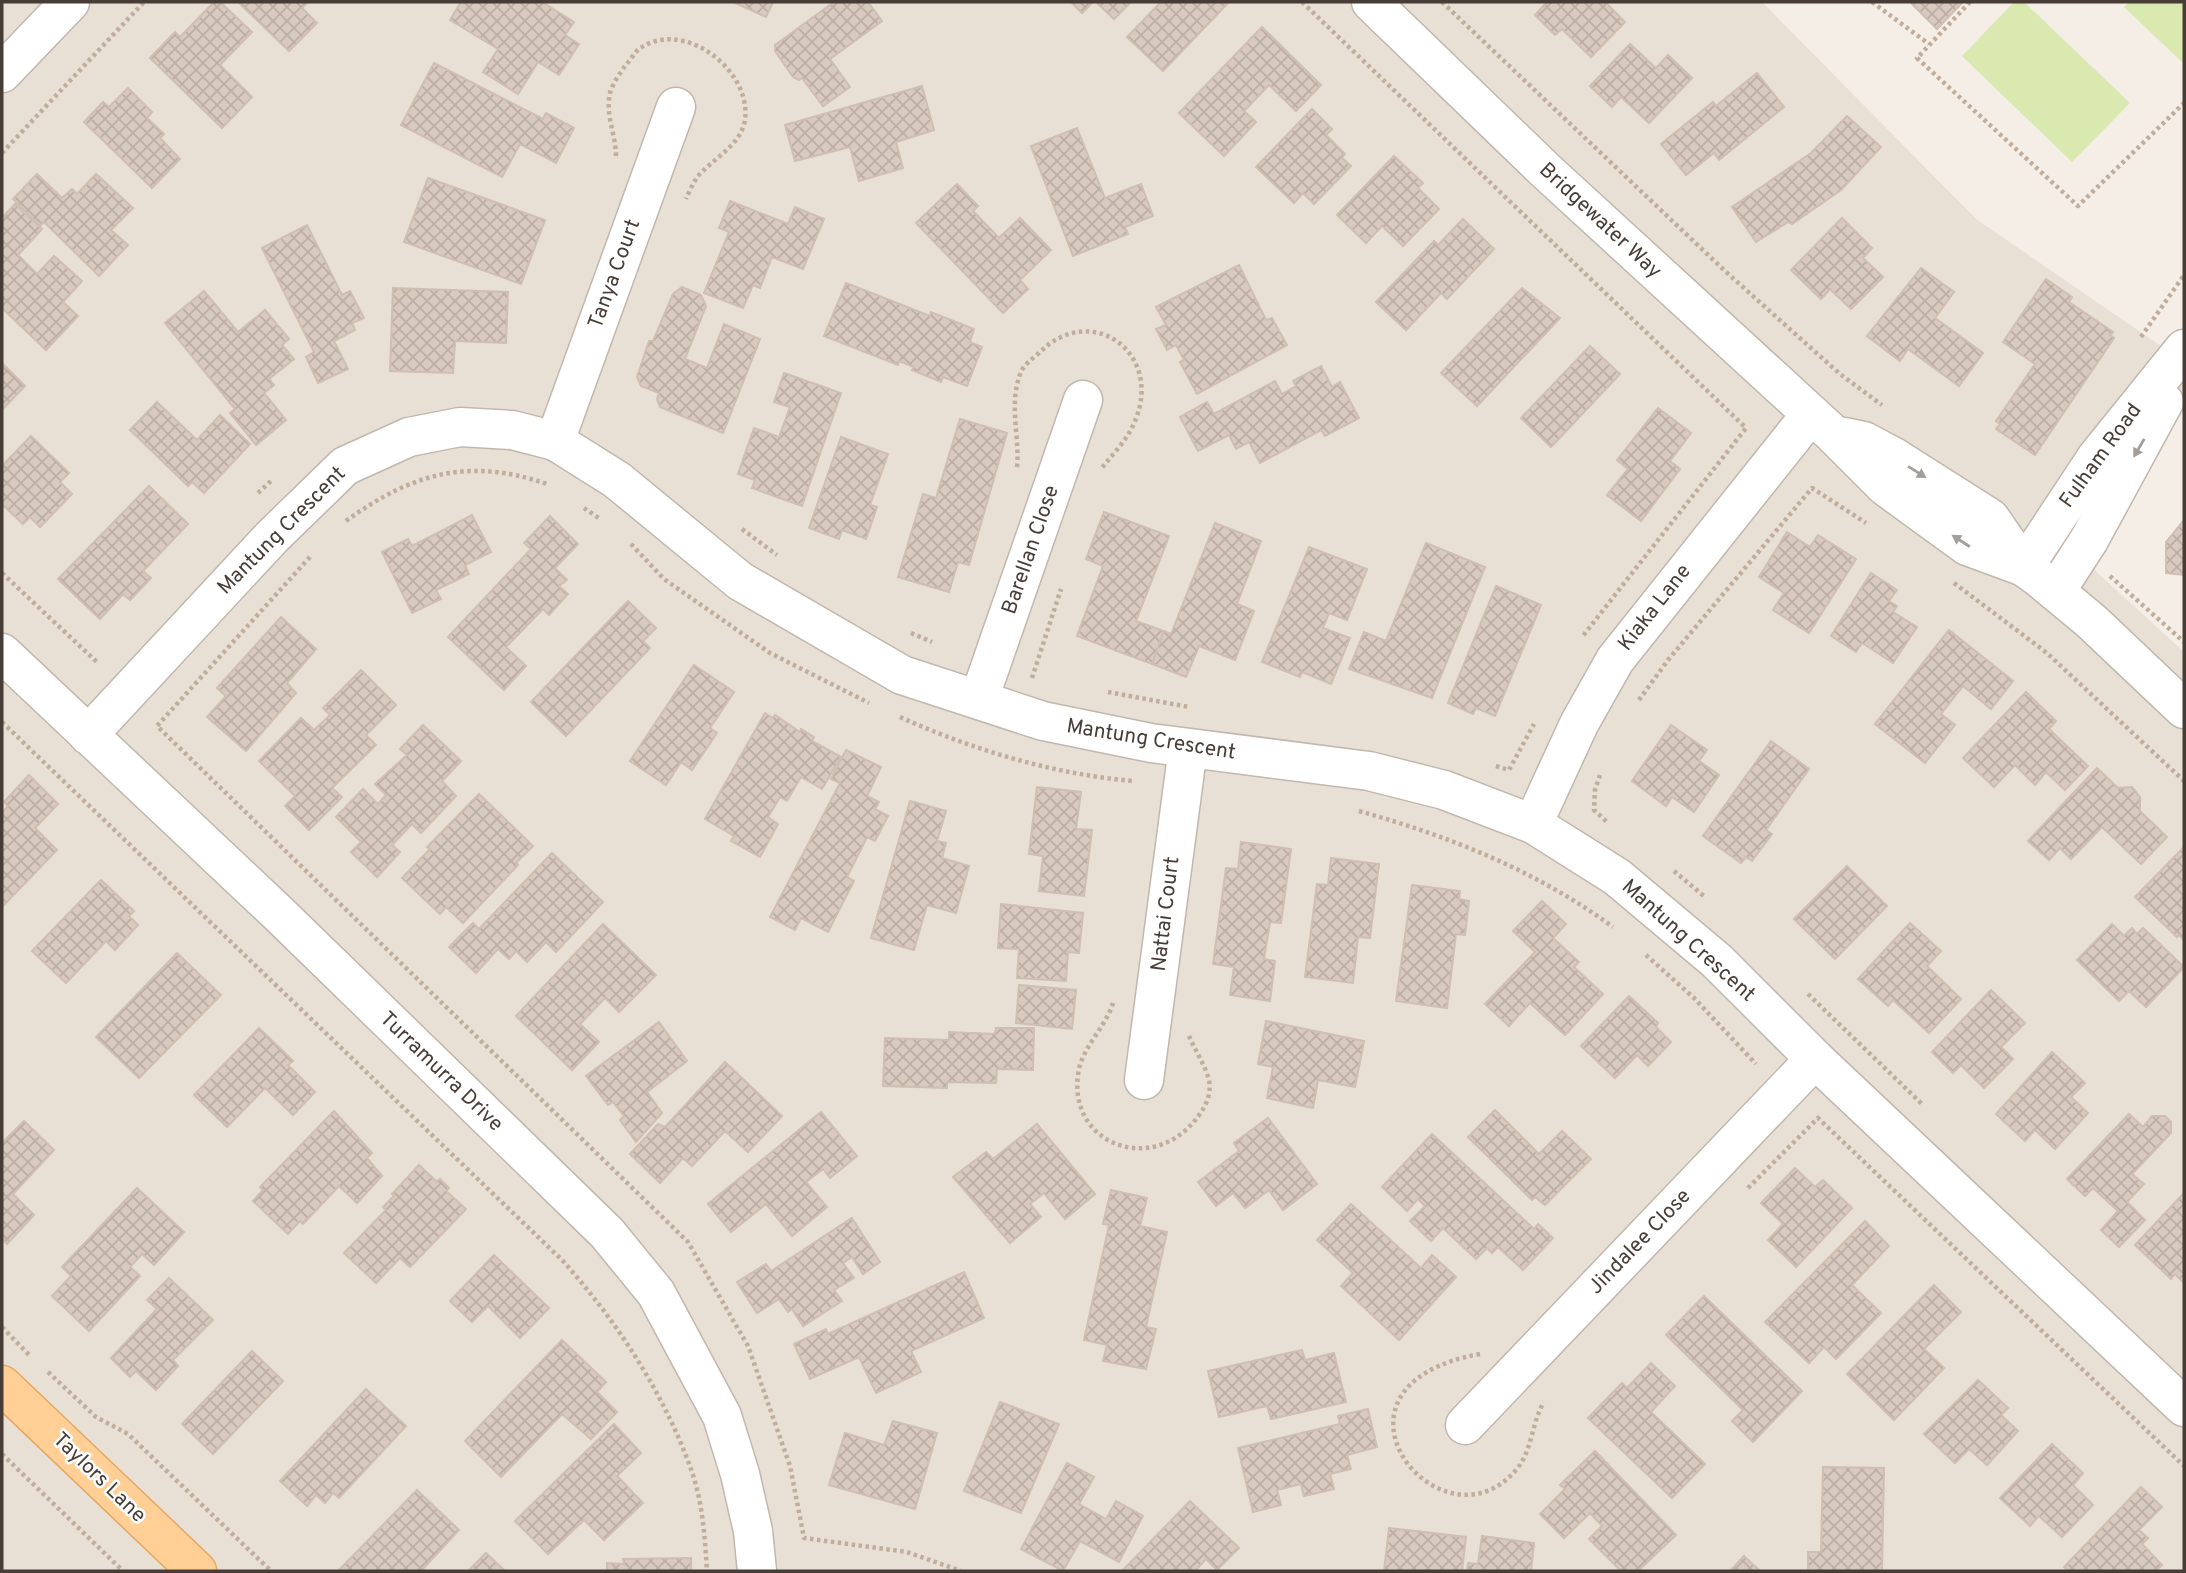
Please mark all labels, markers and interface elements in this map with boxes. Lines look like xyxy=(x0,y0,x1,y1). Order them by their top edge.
street label: Bridgewater Way xyxy=(1533,157,1667,285)
street label: Tanya Court xyxy=(583,216,647,332)
street label: Fulham Road xyxy=(2054,398,2148,514)
one-way arrow xyxy=(2133,438,2145,458)
street label: Mantung Crescent xyxy=(212,461,352,601)
one-way arrow xyxy=(1907,465,1927,478)
street label: Barellan Close xyxy=(996,482,1066,618)
one-way arrow xyxy=(1952,534,1970,548)
street label: Kiaka Lane xyxy=(1613,559,1697,657)
street label: Mantung Crescent xyxy=(1064,713,1238,767)
street label: Nattai Court xyxy=(1146,855,1186,973)
street label: Mantung Crescent xyxy=(1615,874,1761,1008)
street label: Turramurra Drive xyxy=(373,1006,509,1138)
street label: Jindalee Close xyxy=(1583,1183,1697,1301)
street label: Taylors Lane xyxy=(47,1427,151,1529)

